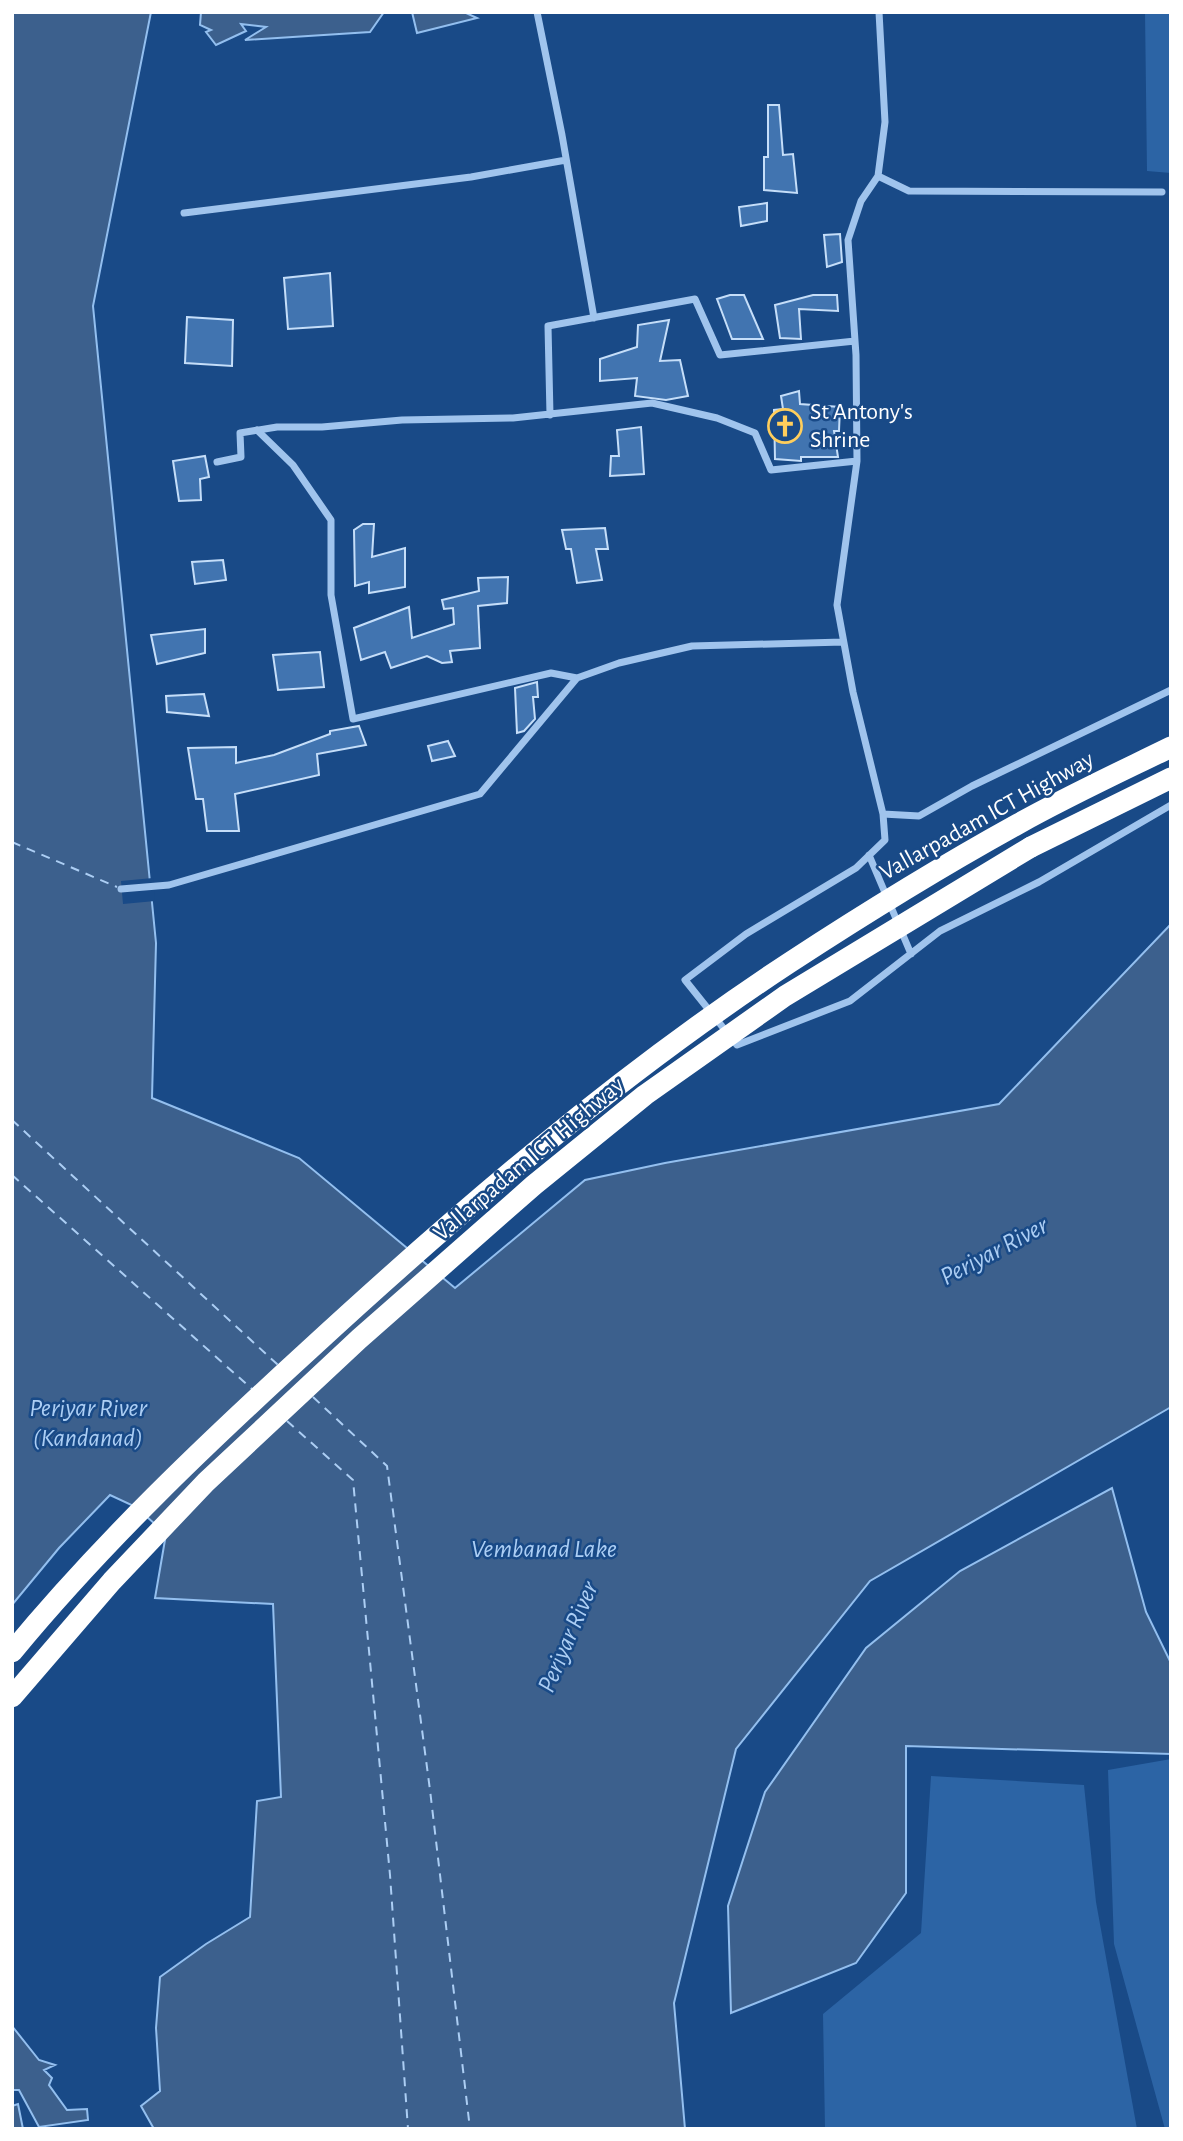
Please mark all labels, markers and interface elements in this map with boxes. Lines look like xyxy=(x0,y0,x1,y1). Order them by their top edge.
place label: St Antony's Shrine xyxy=(810,400,913,452)
church icon: St Antony's Shrine xyxy=(766,407,804,445)
street label: Vallarpadam ICT Highway xyxy=(876,747,1098,885)
street label: Vallarpadam ICT Highway xyxy=(429,1073,629,1245)
water label: Periyar River xyxy=(936,1211,1053,1290)
water label: Periyar River (Kandanad) xyxy=(29,1395,148,1451)
water label: Vembanad Lake xyxy=(471,1536,617,1562)
water label: Periyar River xyxy=(533,1576,604,1696)

